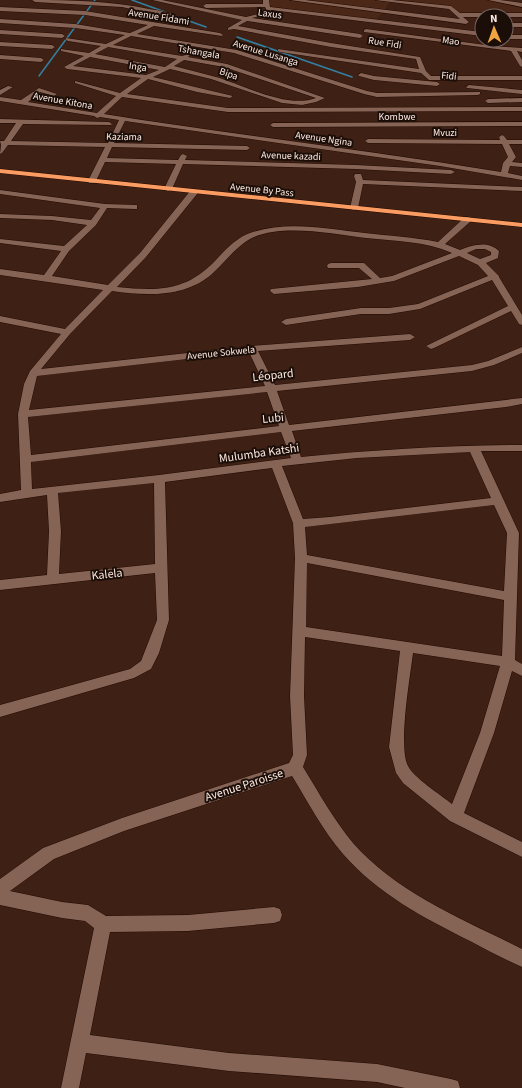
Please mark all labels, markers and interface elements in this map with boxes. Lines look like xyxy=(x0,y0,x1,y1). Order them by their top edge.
street label: Avenue Fidami xyxy=(127,5,190,29)
street label: Laxus xyxy=(257,5,283,23)
north arrow xyxy=(474,8,514,48)
text: N xyxy=(490,11,498,26)
street label: Rue Fidi xyxy=(367,33,402,53)
street label: Mao xyxy=(441,33,461,49)
street label: Avenue Lusanga xyxy=(231,36,300,70)
street label: Tshangala xyxy=(177,41,221,63)
street label: Inga xyxy=(128,59,148,75)
street label: Bipa xyxy=(218,64,240,84)
street label: Fidi xyxy=(440,68,457,84)
street label: Avenue Kitona xyxy=(32,89,94,113)
street label: Kombwe xyxy=(378,110,416,124)
street label: Mvuzi xyxy=(433,126,457,140)
street label: Avenue Ngina xyxy=(295,128,353,150)
street label: Kaziama xyxy=(106,130,142,144)
street label: Avenue kazadi xyxy=(261,148,321,164)
street label: Avenue By Pass xyxy=(229,180,294,200)
street label: Avenue Sokwela xyxy=(186,342,256,364)
street label: Léopard xyxy=(252,365,295,386)
street label: Lubi xyxy=(261,409,285,428)
street label: Mulumba Katshi xyxy=(218,439,300,468)
street label: Kalela xyxy=(91,564,123,585)
street label: Avenue Paroisse xyxy=(203,765,285,806)

